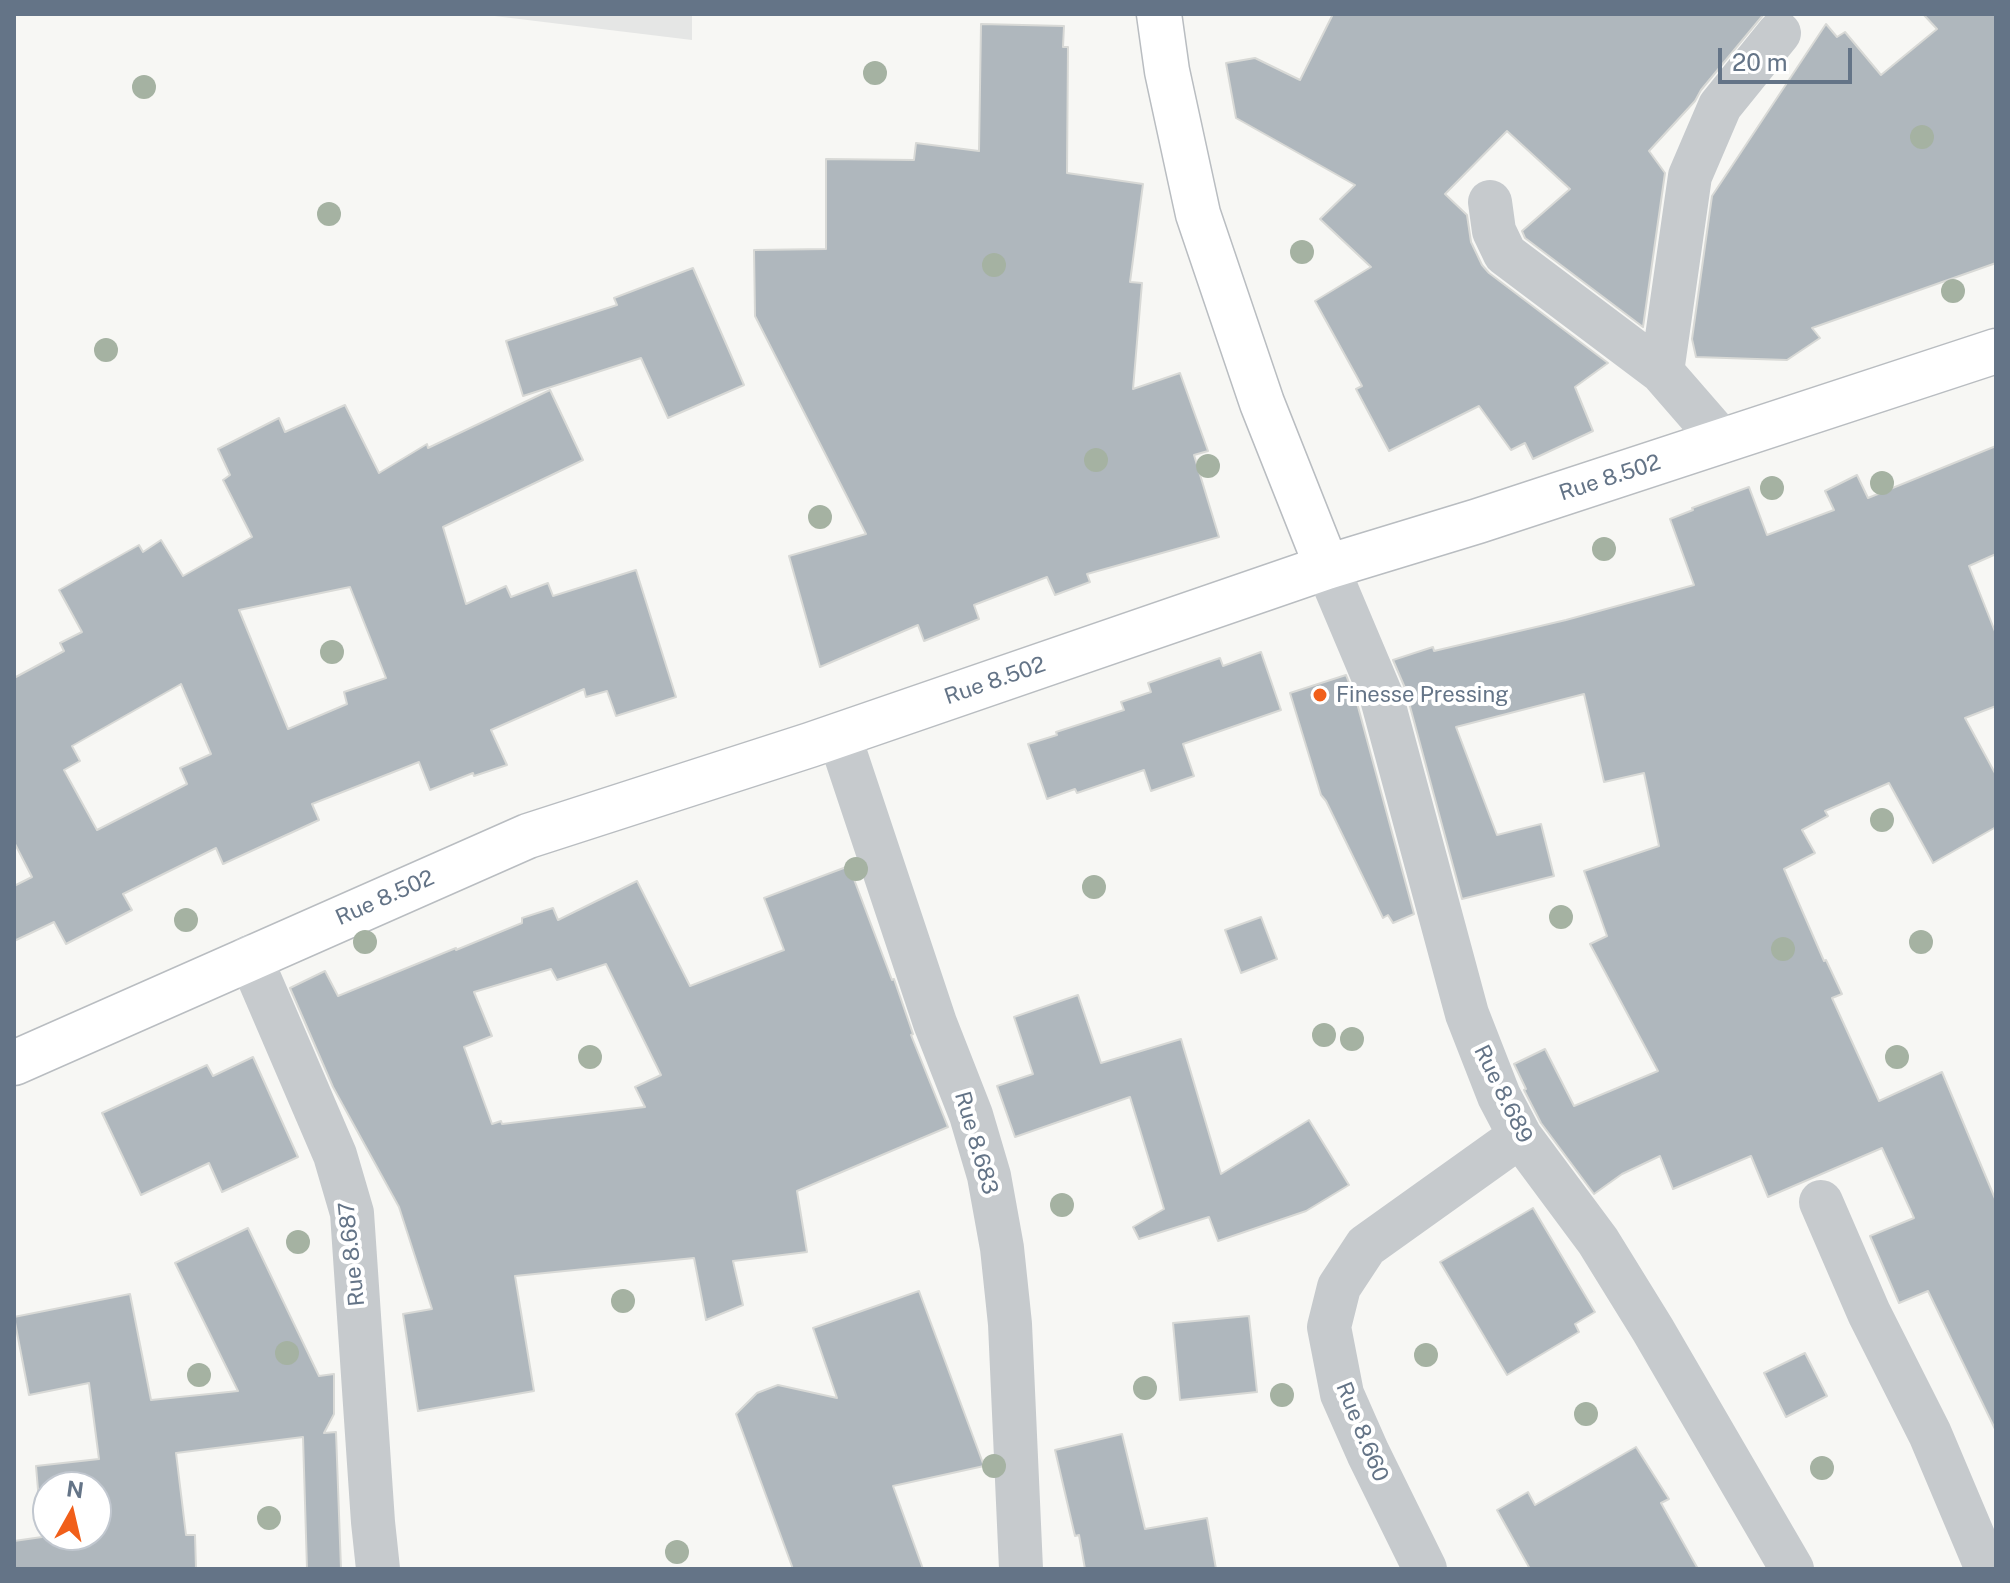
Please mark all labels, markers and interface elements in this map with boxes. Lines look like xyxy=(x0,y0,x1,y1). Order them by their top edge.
scale bar xyxy=(1722,32,1856,82)
text: 20 m xyxy=(1732,48,1788,76)
street label: Rue 8.502 xyxy=(1556,449,1664,507)
street label: Rue 8.502 xyxy=(941,651,1049,711)
place label: Finesse Pressing xyxy=(1336,682,1509,708)
marker: Finesse Pressing xyxy=(1311,686,1329,704)
street label: Rue 8.502 xyxy=(332,865,438,931)
street label: Rue 8.689 xyxy=(1468,1041,1538,1147)
street label: Rue 8.683 xyxy=(949,1088,1003,1198)
street label: Rue 8.687 xyxy=(333,1200,371,1308)
street label: Rue 8.660 xyxy=(1330,1378,1394,1486)
north arrow xyxy=(32,1471,112,1551)
text: N xyxy=(65,1475,85,1503)

